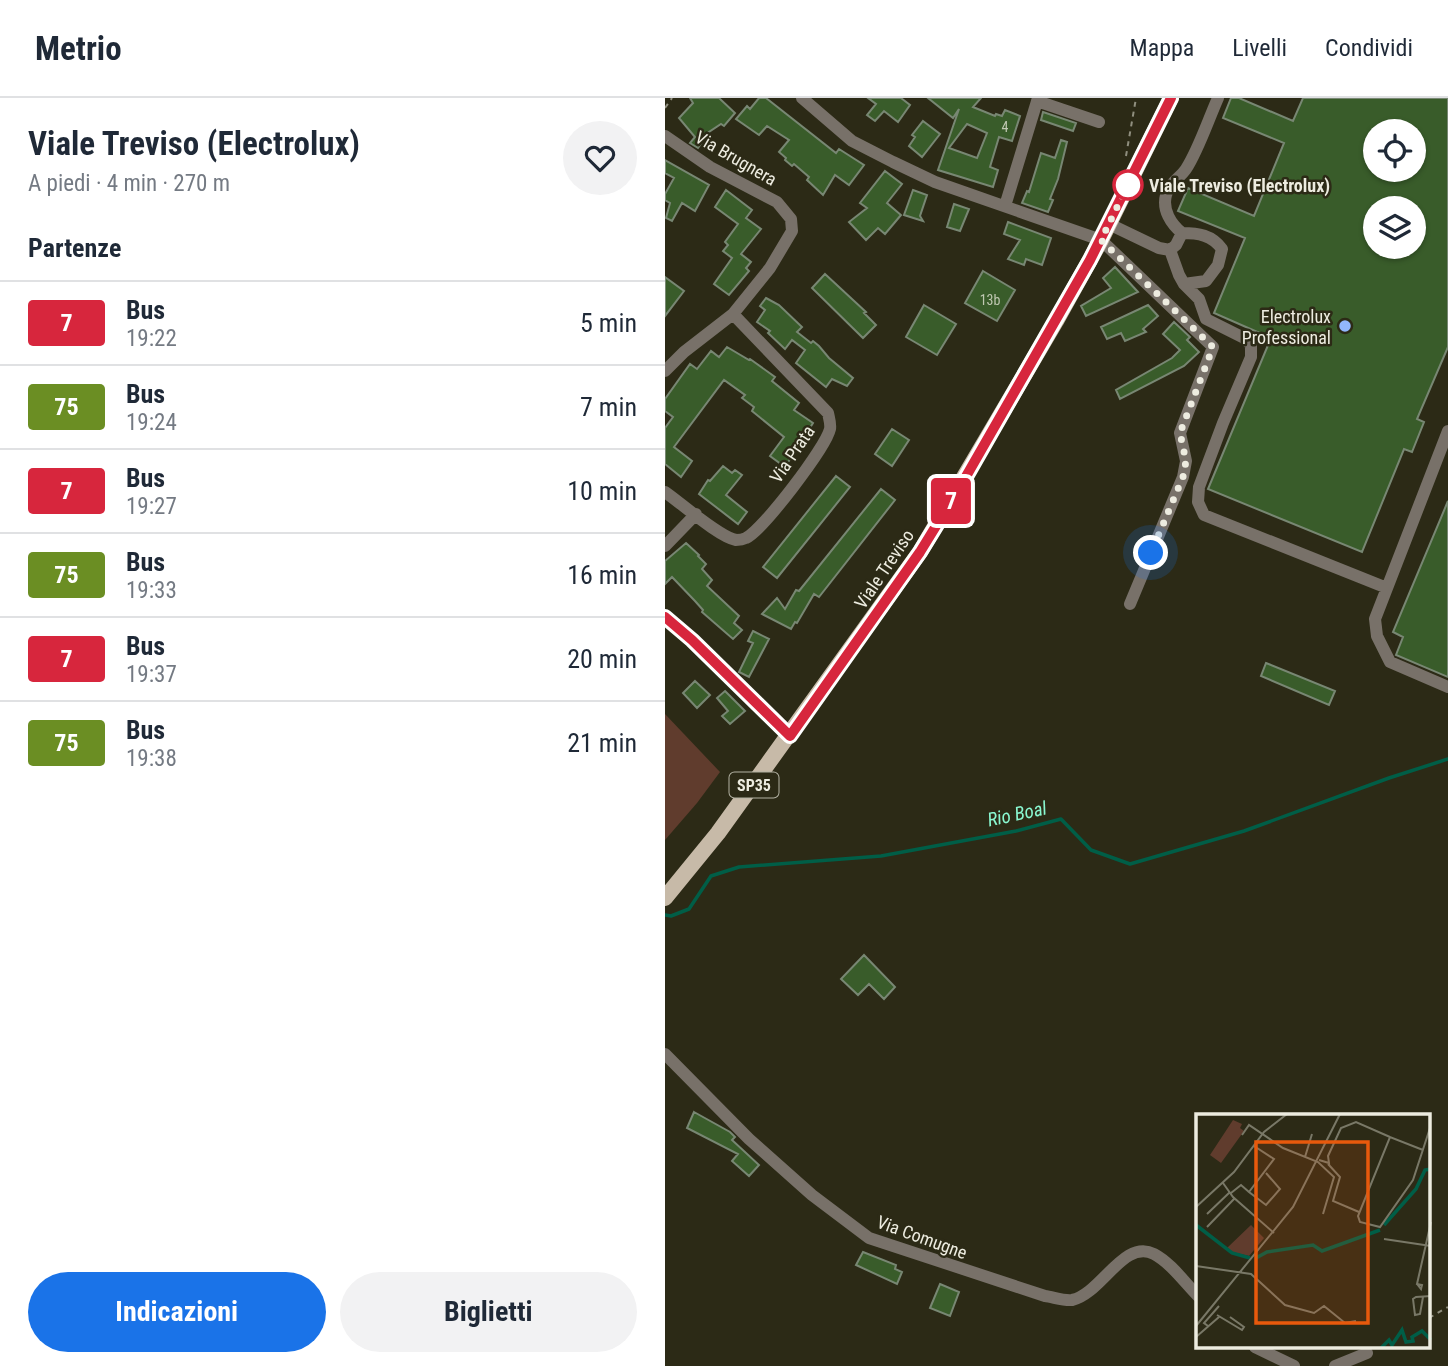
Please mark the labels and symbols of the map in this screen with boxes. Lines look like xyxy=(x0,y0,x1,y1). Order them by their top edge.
house number: 4 xyxy=(1002,119,1009,135)
street label: Via Brugnera xyxy=(691,126,781,190)
marker: Viale Treviso (Electrolux) xyxy=(1113,170,1143,200)
place label: Viale Treviso (Electrolux) xyxy=(1149,175,1330,197)
house number: 13b xyxy=(980,292,1000,308)
place label: Electrolux Professional xyxy=(1242,306,1331,348)
marker: Electrolux Professional xyxy=(1337,318,1353,334)
street label: Via Prata xyxy=(765,421,819,487)
line badge: 7 xyxy=(928,478,974,524)
street label: Viale Treviso xyxy=(850,526,918,612)
your location xyxy=(1133,535,1168,570)
road number: SP35 xyxy=(729,772,779,798)
water label: Rio Boal xyxy=(985,796,1049,831)
inset map xyxy=(1196,1114,1431,1348)
street label: Via Comugne xyxy=(874,1211,970,1263)

